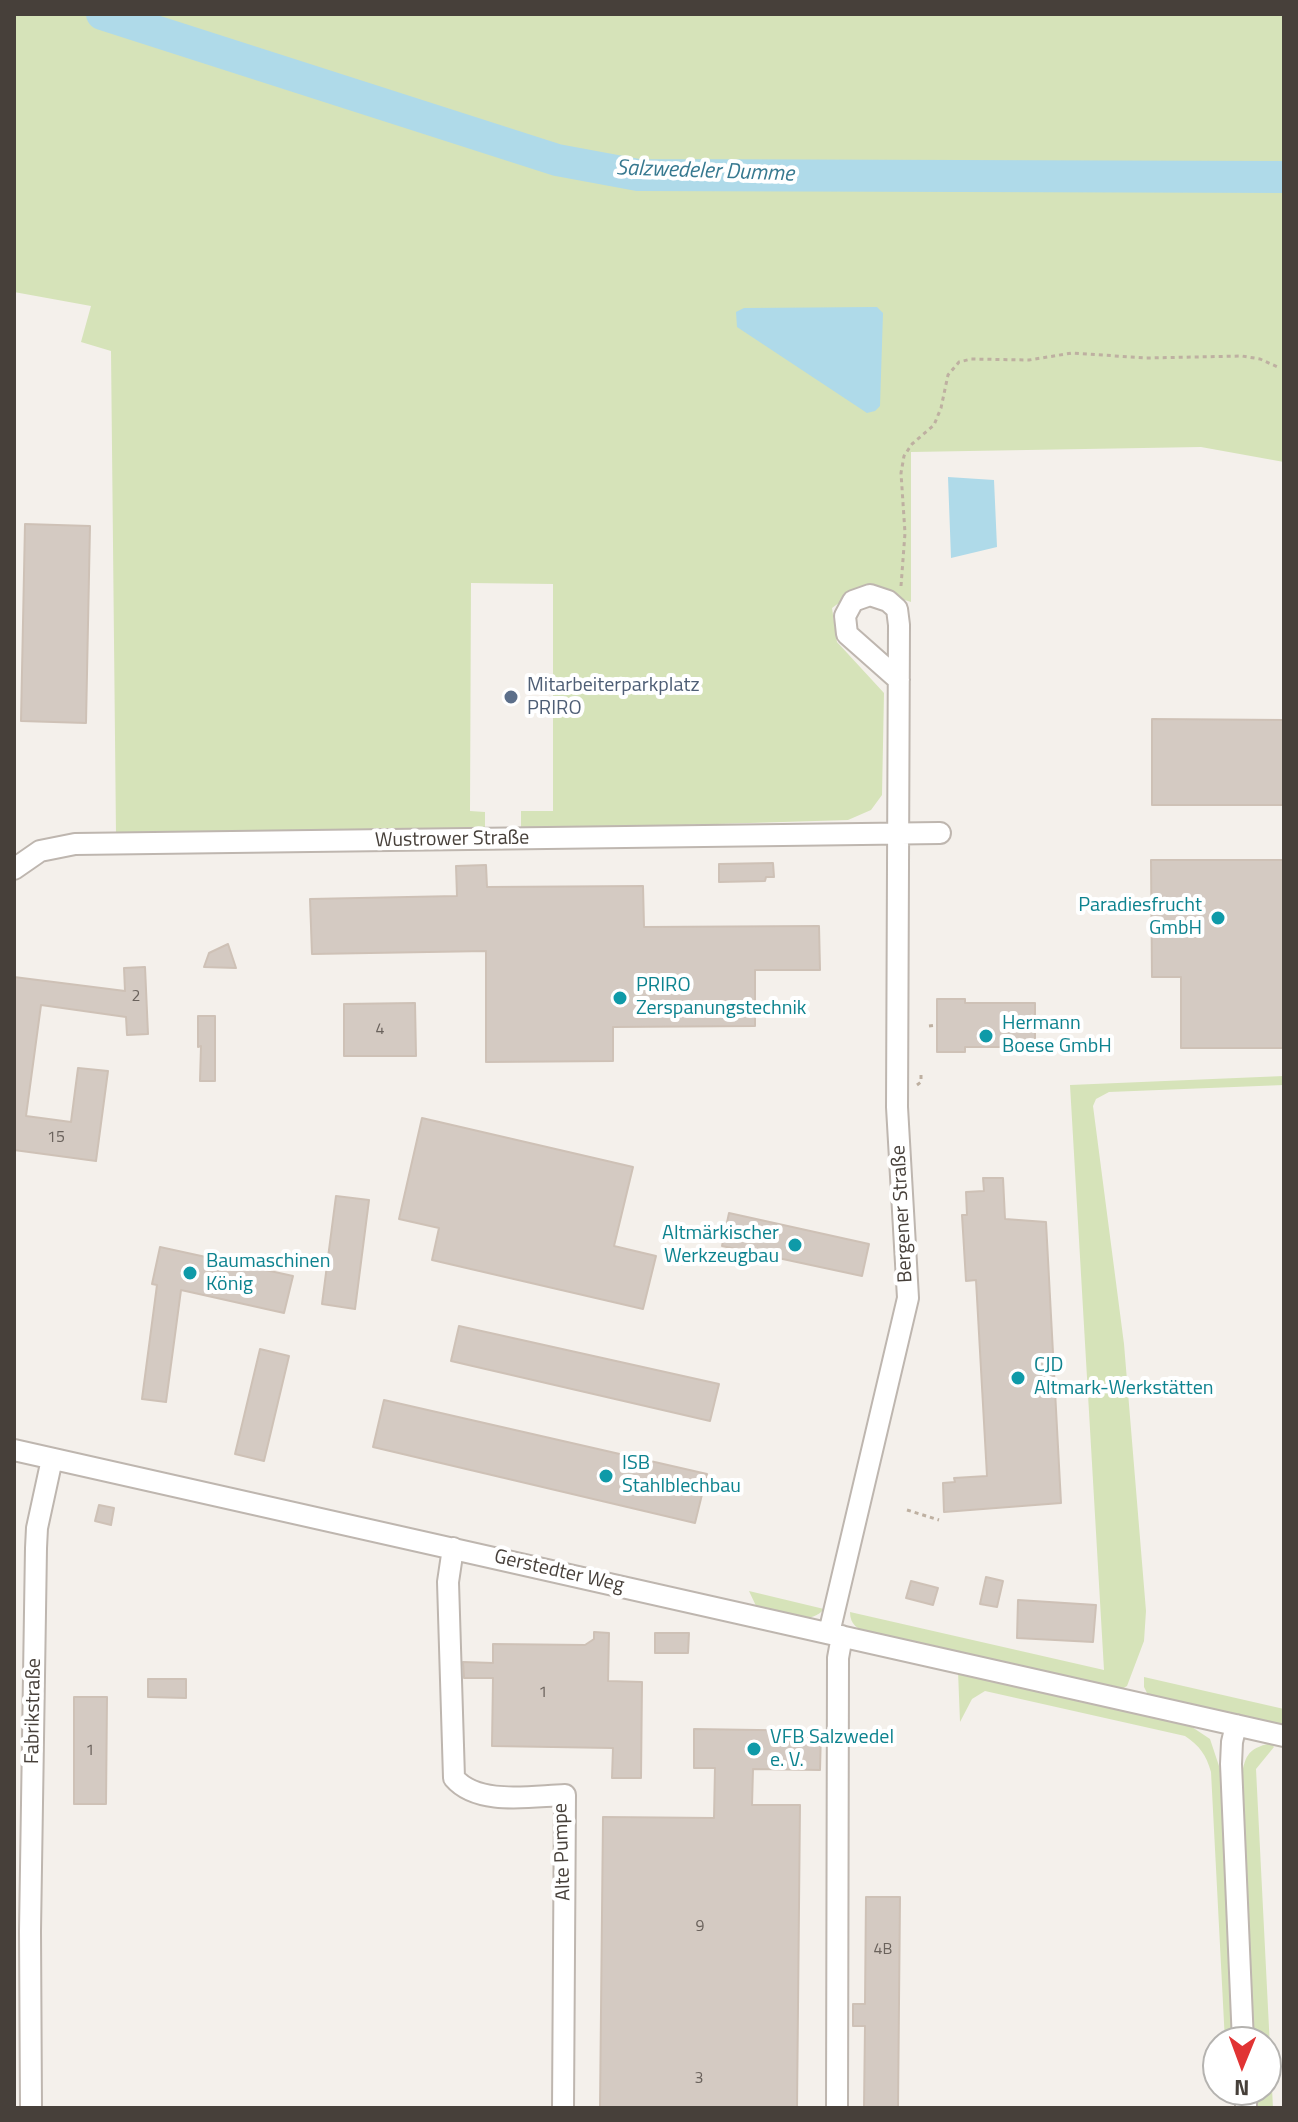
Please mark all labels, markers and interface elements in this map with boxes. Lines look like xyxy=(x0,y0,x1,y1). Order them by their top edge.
water label: Salzwedeler Dumme xyxy=(615,156,795,188)
place label: Mitarbeiterparkplatz PRIRO xyxy=(527,674,700,721)
marker: Mitarbeiterparkplatz PRIRO xyxy=(502,688,520,706)
street label: Wustrower Straße xyxy=(375,827,529,853)
place label: Paradiesfrucht GmbH xyxy=(1078,894,1202,941)
marker: Paradiesfrucht GmbH xyxy=(1209,909,1227,927)
place label: PRIRO Zerspanungstechnik xyxy=(636,974,806,1021)
house number: 2 xyxy=(132,987,140,1007)
marker: PRIRO Zerspanungstechnik xyxy=(611,989,629,1007)
place label: Hermann Boese GmbH xyxy=(1002,1012,1112,1059)
house number: 4 xyxy=(376,1020,384,1040)
marker: Hermann Boese GmbH xyxy=(977,1027,995,1045)
house number: 15 xyxy=(47,1128,65,1148)
street label: Bergener Straße xyxy=(887,1144,919,1284)
place label: Altmärkischer Werkzeugbau xyxy=(662,1222,779,1269)
marker: Altmärkischer Werkzeugbau xyxy=(786,1236,804,1254)
place label: Baumaschinen König xyxy=(206,1250,330,1297)
marker: Baumaschinen König xyxy=(181,1264,199,1282)
place label: CJD Altmark-Werkstätten xyxy=(1034,1354,1214,1401)
marker: CJD Altmark-Werkstätten xyxy=(1009,1369,1027,1387)
place label: ISB Stahlblechbau xyxy=(622,1452,741,1499)
marker: ISB Stahlblechbau xyxy=(597,1467,615,1485)
street label: Gerstedter Weg xyxy=(492,1545,626,1599)
street label: Fabrikstraße xyxy=(21,1658,47,1764)
house number: 1 xyxy=(539,1683,547,1703)
place label: VFB Salzwedel e. V. xyxy=(770,1726,894,1773)
marker: VFB Salzwedel e. V. xyxy=(745,1740,763,1758)
house number: 1 xyxy=(86,1741,94,1761)
street label: Alte Pumpe xyxy=(549,1803,577,1901)
house number: 9 xyxy=(696,1917,704,1937)
house number: 4B xyxy=(874,1940,892,1960)
north arrow xyxy=(1202,2026,1282,2106)
house number: 3 xyxy=(695,2069,703,2089)
text: N xyxy=(1234,2071,1250,2105)

